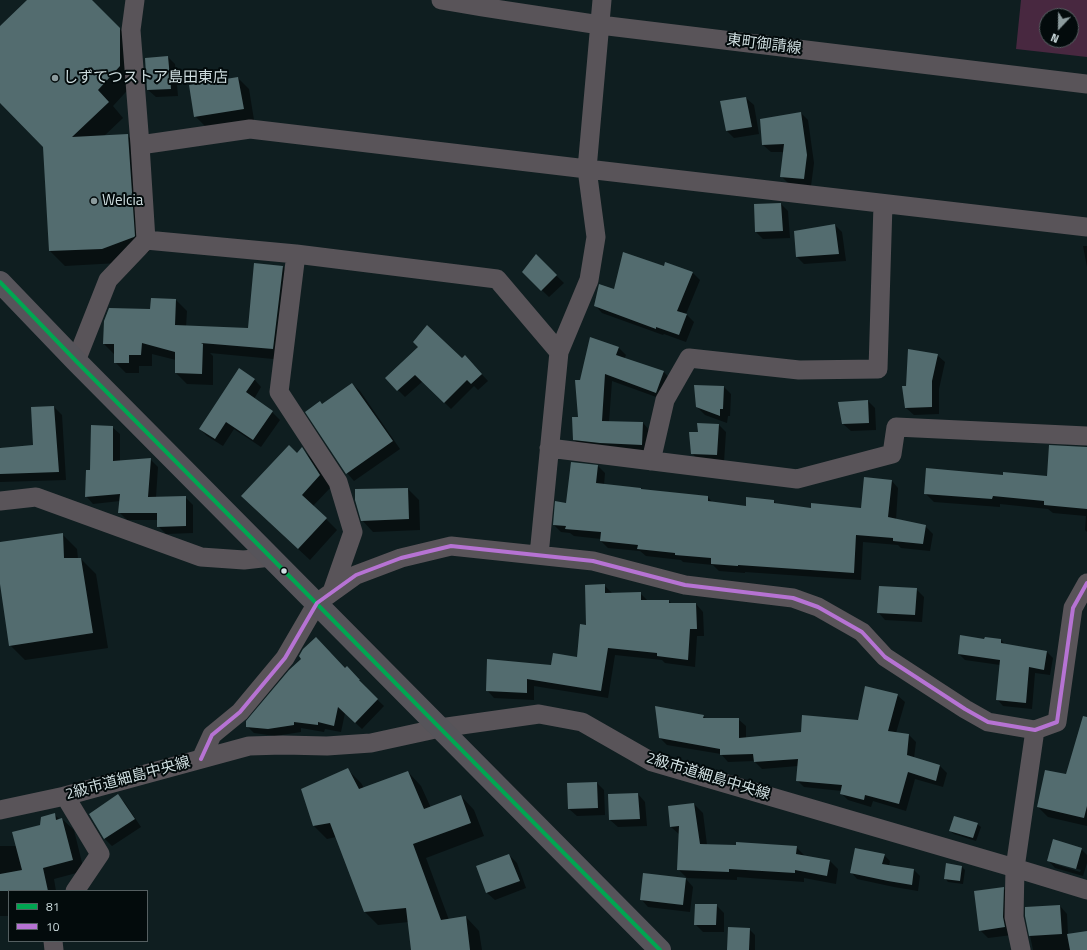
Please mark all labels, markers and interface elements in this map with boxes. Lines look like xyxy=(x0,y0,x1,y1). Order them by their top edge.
north arrow xyxy=(1039,8,1079,48)
text: N xyxy=(1048,29,1061,47)
street label: 東町御請線 xyxy=(726,31,802,59)
place label: しずてつストア島田東店 xyxy=(63,69,228,87)
marker: しずてつストア島田東店 xyxy=(50,73,60,83)
place label: Welcia xyxy=(102,192,143,210)
marker: Welcia xyxy=(89,196,99,206)
unlabelled marker xyxy=(279,566,289,576)
street label: 2級市道細島中央線 xyxy=(644,750,772,804)
street label: 2級市道細島中央線 xyxy=(64,754,192,804)
legend xyxy=(8,890,148,942)
text: 81 xyxy=(46,897,59,916)
text: 10 xyxy=(46,917,59,936)

